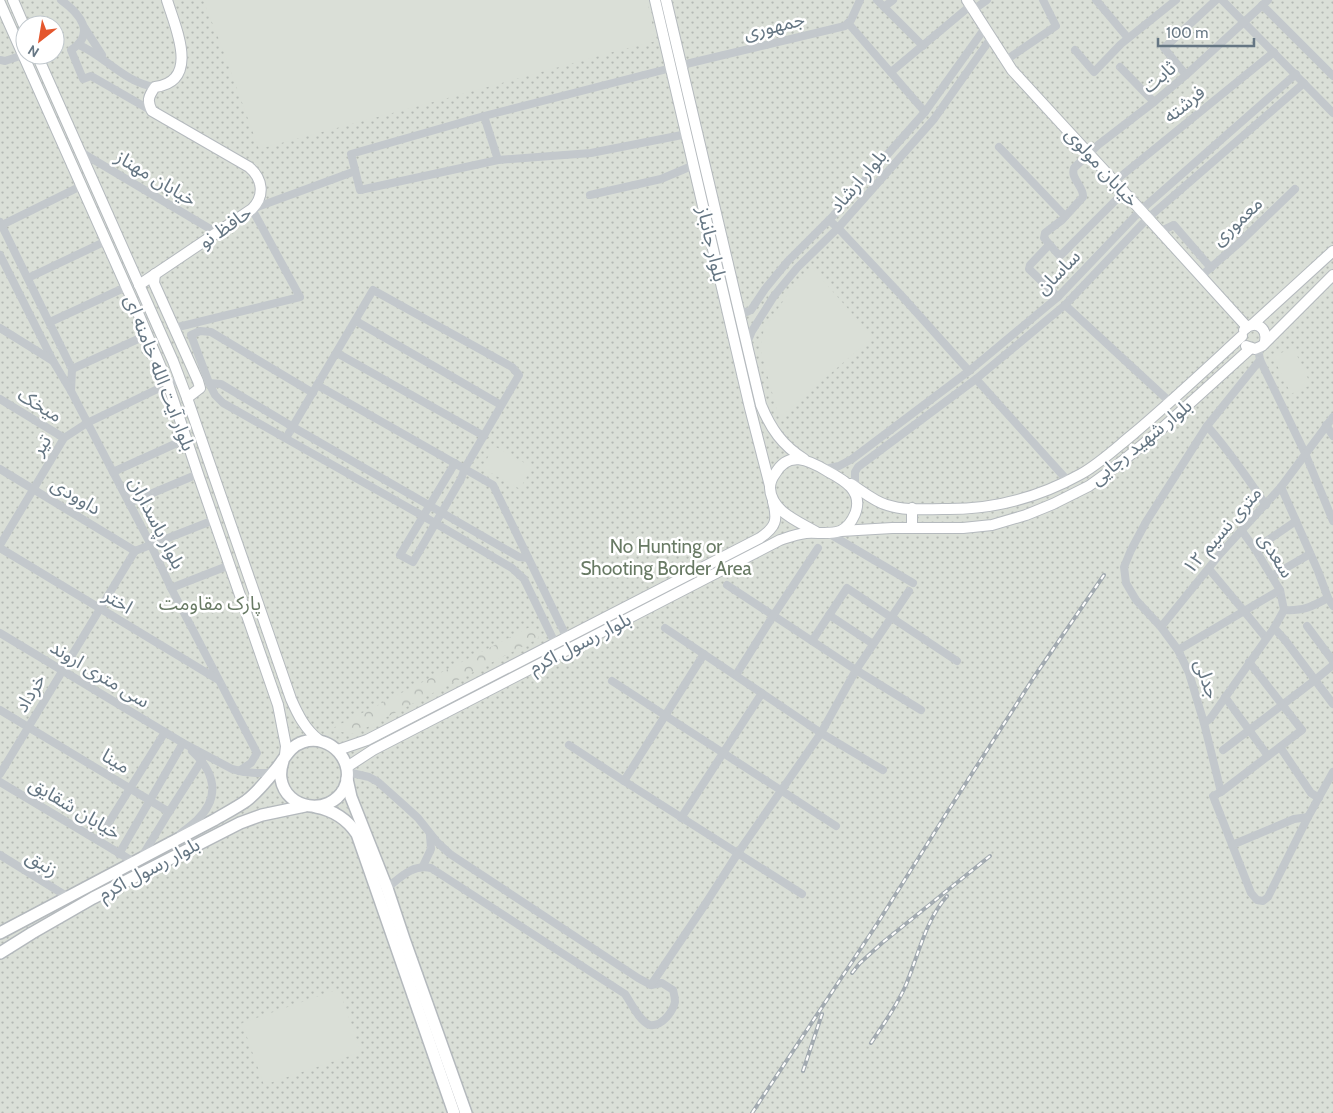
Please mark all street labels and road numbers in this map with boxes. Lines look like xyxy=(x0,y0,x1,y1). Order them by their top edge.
street label: جمهوری xyxy=(741,7,807,45)
street label: ثابت xyxy=(1137,56,1181,98)
street label: فرشته xyxy=(1159,80,1209,128)
street label: خیابان مولوی xyxy=(1060,123,1144,211)
street label: خیابان مهناز xyxy=(110,144,201,211)
street label: بلوار ارشاد xyxy=(824,145,892,217)
street label: معموری xyxy=(1207,192,1267,250)
street label: حافظ نو xyxy=(194,201,256,253)
street label: بلوار جانباز xyxy=(692,203,732,284)
street label: ساسان xyxy=(1031,245,1085,299)
street label: بلوار آیت الله خامنه ای xyxy=(120,292,200,454)
street label: میخک xyxy=(14,383,66,427)
street label: بلوار شهید رجایی xyxy=(1086,394,1196,490)
street label: تیر xyxy=(25,430,56,461)
street label: داوودی xyxy=(47,472,105,520)
street label: بلوار پاسداران xyxy=(123,473,190,573)
street label: ۱۲ متری نسیم xyxy=(1178,482,1268,580)
street label: سعدی xyxy=(1253,528,1299,582)
street label: اختر xyxy=(98,583,137,619)
street label: بلوار رسول اکرم xyxy=(525,607,636,681)
street label: سی متری اروند xyxy=(46,635,154,713)
street label: جدلی xyxy=(1190,656,1224,702)
street label: خرداد xyxy=(10,670,50,716)
street label: مینا xyxy=(98,744,134,778)
street label: خیابان شقایق xyxy=(25,772,125,844)
street label: بلوار رسول اکرم xyxy=(94,833,205,908)
street label: زنبق xyxy=(22,844,62,882)

